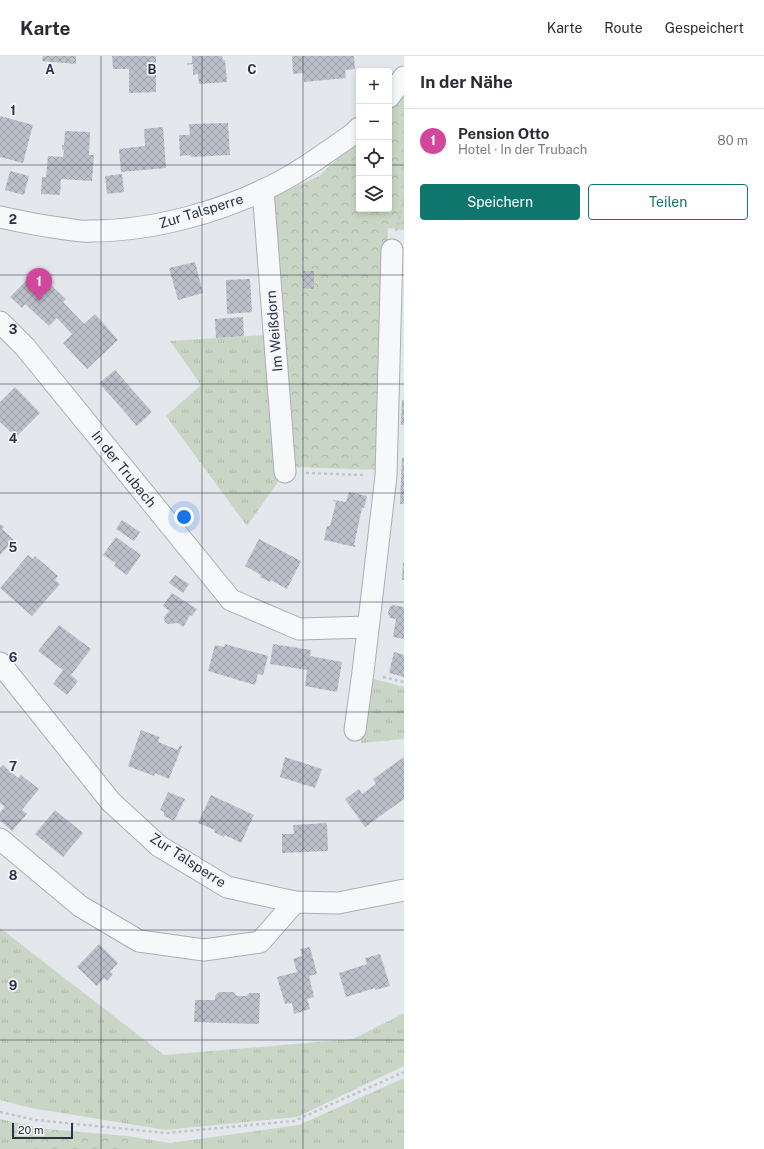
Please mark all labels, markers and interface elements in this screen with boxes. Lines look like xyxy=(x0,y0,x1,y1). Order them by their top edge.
text: Karte xyxy=(20,17,70,39)
text: Karte xyxy=(547,20,582,36)
text: Route xyxy=(604,20,643,36)
text: Gespeichert xyxy=(665,20,744,36)
text: A xyxy=(45,62,55,77)
text: B xyxy=(148,62,157,77)
text: C xyxy=(247,62,257,77)
map controls xyxy=(356,68,392,212)
button: + xyxy=(356,68,392,104)
text: In der Nähe xyxy=(420,72,513,92)
text: 1 xyxy=(10,103,16,118)
button: − xyxy=(356,104,392,140)
text: Pension Otto xyxy=(458,125,549,142)
text: 1 xyxy=(430,133,436,148)
text: 80 m xyxy=(717,133,748,148)
button: locate xyxy=(356,140,392,176)
text: Hotel · In der Trubach xyxy=(458,142,587,157)
button: layers xyxy=(356,176,392,212)
button: Speichern xyxy=(420,184,580,220)
button: Teilen xyxy=(588,184,748,220)
street label: Zur Talsperre xyxy=(157,191,245,231)
text: 2 xyxy=(9,212,17,227)
pin: 1 xyxy=(26,268,52,301)
street label: Im Weißdorn xyxy=(262,290,286,372)
text: 3 xyxy=(9,322,18,337)
street label: In der Trubach xyxy=(88,428,160,510)
text: 4 xyxy=(9,431,18,446)
your location xyxy=(174,507,194,527)
text: 5 xyxy=(9,540,18,555)
text: 6 xyxy=(9,650,18,665)
text: 7 xyxy=(9,759,17,774)
street label: Zur Talsperre xyxy=(147,830,229,891)
text: 8 xyxy=(9,868,18,883)
text: 9 xyxy=(9,978,17,993)
scale bar xyxy=(12,1121,73,1140)
text: 20 m xyxy=(18,1124,43,1136)

